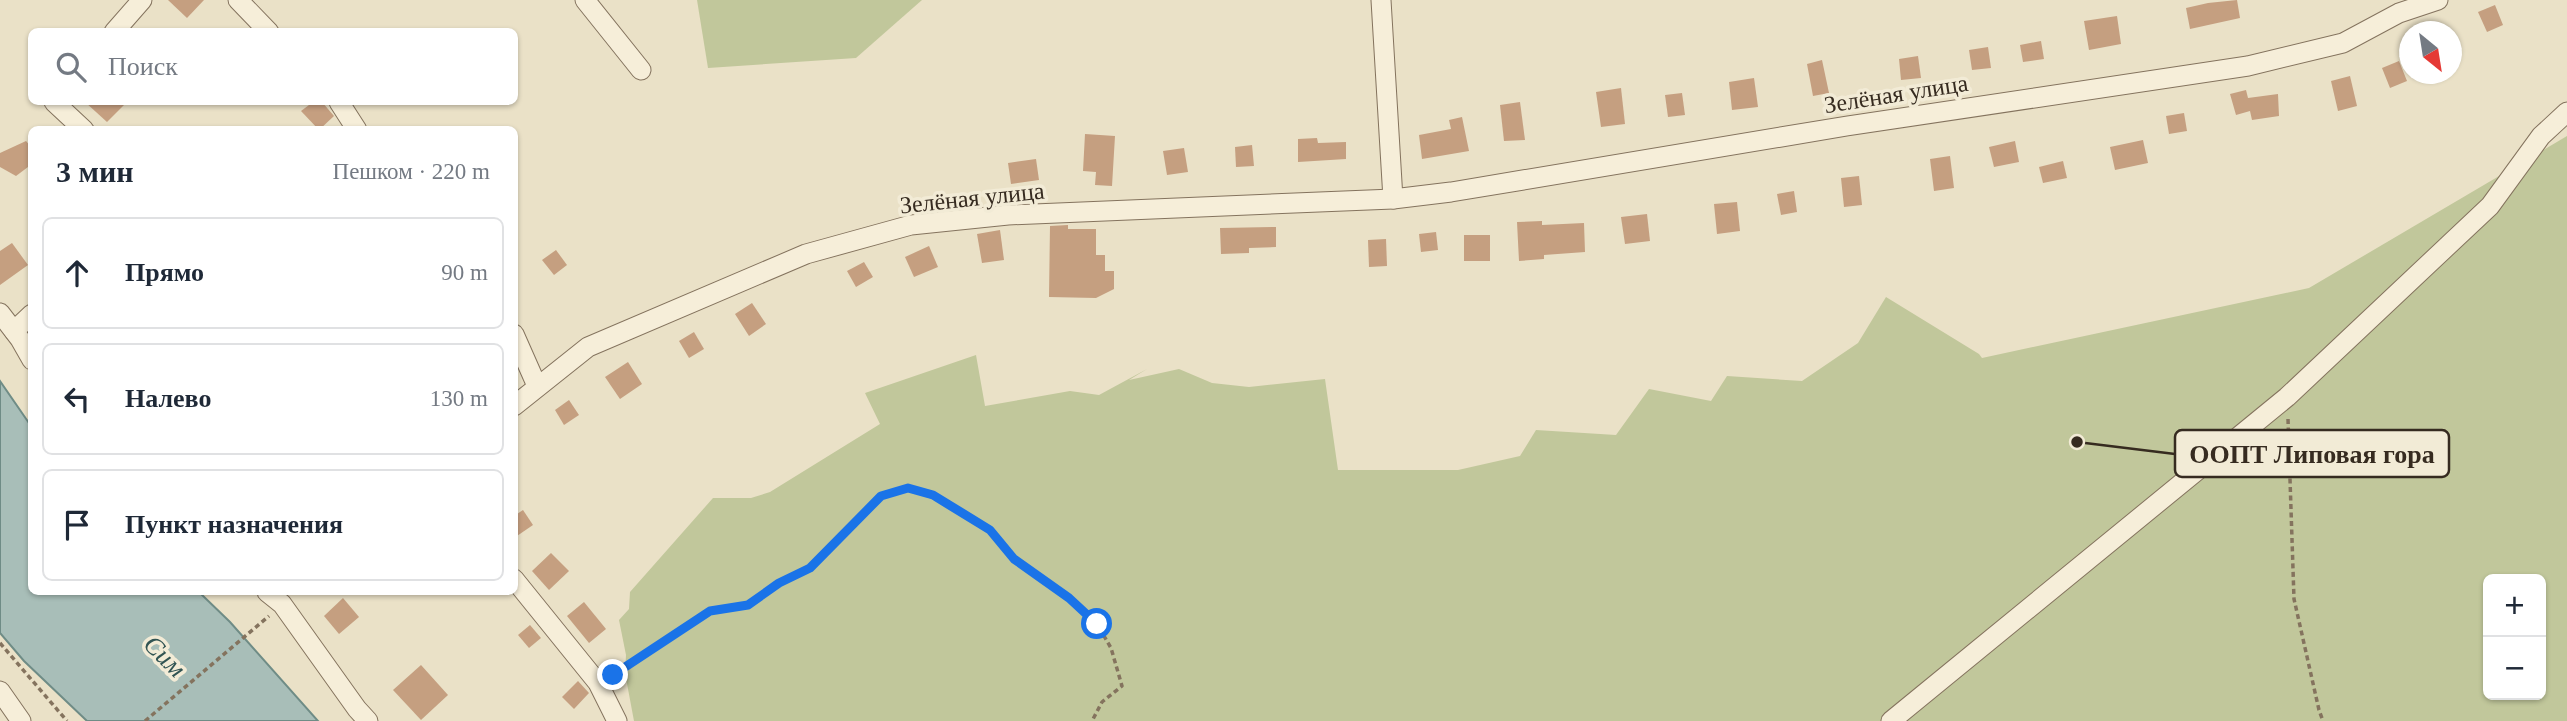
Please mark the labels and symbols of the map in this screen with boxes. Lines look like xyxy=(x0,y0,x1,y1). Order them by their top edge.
north arrow xyxy=(2399,21,2462,84)
street label: Зелёная улица xyxy=(1822,70,1970,118)
street label: Зелёная улица xyxy=(898,177,1046,219)
callout: ООПТ Липовая гора xyxy=(2175,430,2449,477)
text: ООПТ Липовая гора xyxy=(2189,440,2435,469)
route start xyxy=(1081,608,1112,639)
water label: Сим xyxy=(138,630,191,683)
route end xyxy=(597,659,628,690)

